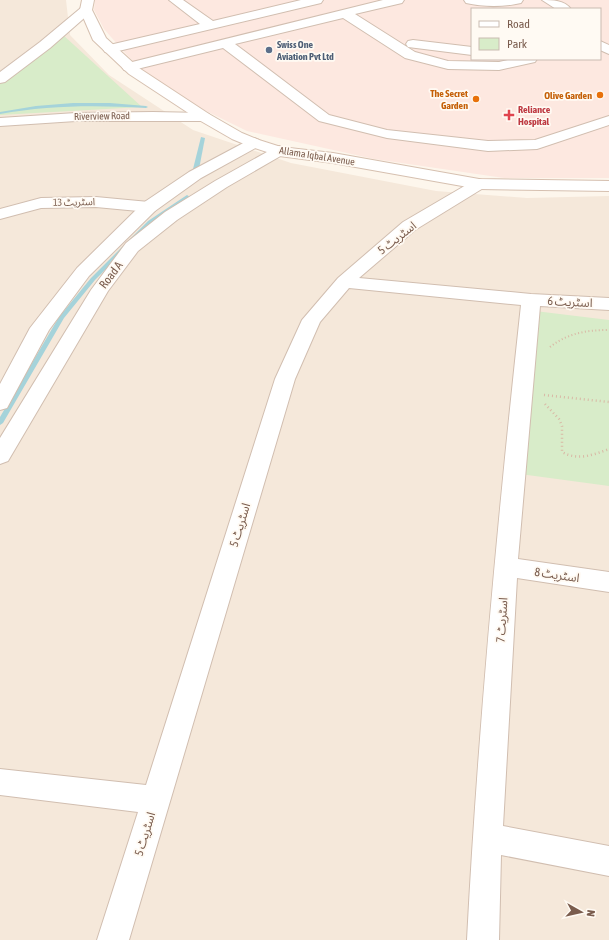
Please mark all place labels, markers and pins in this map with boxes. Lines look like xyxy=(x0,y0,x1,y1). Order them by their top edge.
place label: Swiss One Aviation Pvt Ltd xyxy=(276,39,334,62)
marker: Swiss One Aviation Pvt Ltd xyxy=(264,45,274,55)
place label: The Secret Garden xyxy=(430,88,468,111)
place label: Olive Garden xyxy=(544,90,592,101)
marker: Olive Garden xyxy=(595,90,605,100)
marker: The Secret Garden xyxy=(471,94,481,104)
place label: Reliance Hospital xyxy=(518,104,551,127)
marker: Reliance Hospital xyxy=(503,109,515,121)

